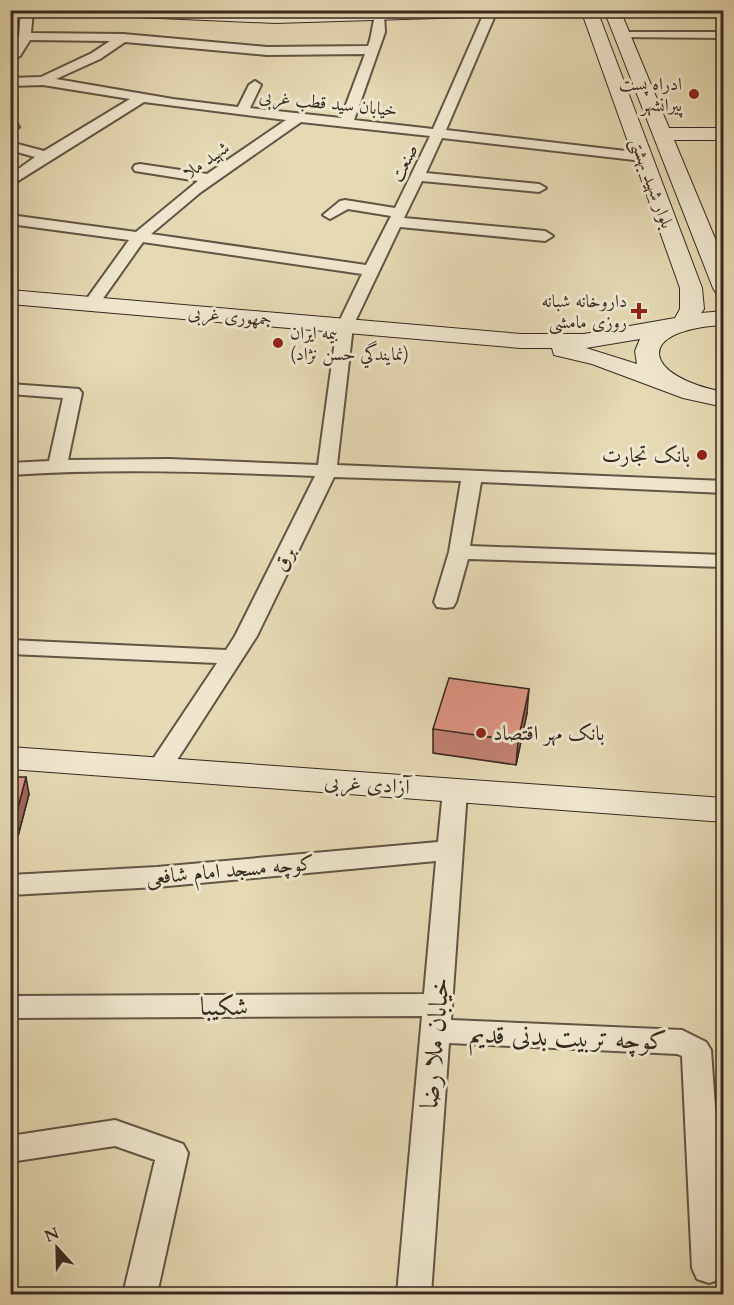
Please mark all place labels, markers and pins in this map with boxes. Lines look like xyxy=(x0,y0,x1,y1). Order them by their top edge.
place label: ادراه پست پیرانشهر xyxy=(619,72,684,118)
marker: ادراه پست پیرانشهر xyxy=(687,87,701,101)
place label: داروخانه شبانه روزی مامشی xyxy=(542,289,627,335)
marker: داروخانه شبانه روزی مامشی xyxy=(632,304,646,318)
place label: بيمه ايران (نمايندگي حسن نژاد) xyxy=(290,321,409,369)
marker: بيمه ايران (نمايندگي حسن نژاد) xyxy=(271,336,285,350)
place label: بانک تجارت xyxy=(602,441,690,470)
marker: بانک تجارت xyxy=(695,448,709,462)
place label: بانک مهر اقتصاد xyxy=(493,719,604,748)
marker: بانک مهر اقتصاد xyxy=(474,726,488,740)

